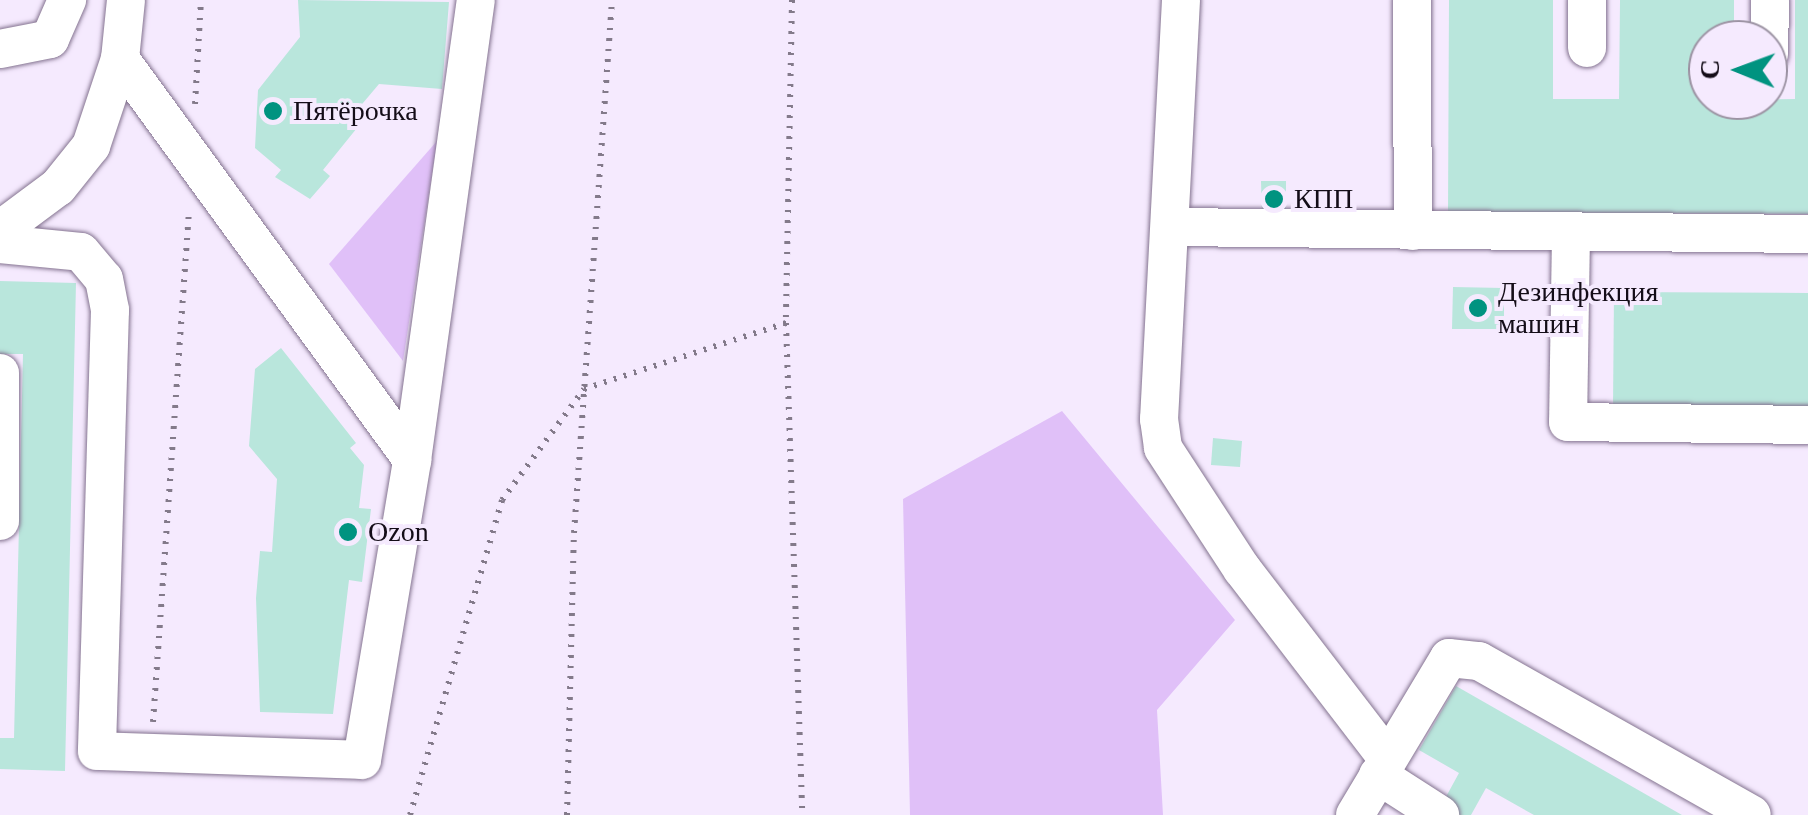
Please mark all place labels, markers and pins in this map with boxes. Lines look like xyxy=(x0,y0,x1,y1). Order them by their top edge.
place label: Пятёрочка xyxy=(293,94,418,128)
marker: Пятёрочка xyxy=(262,100,284,122)
place label: КПП xyxy=(1294,182,1353,216)
marker: КПП xyxy=(1263,188,1285,210)
place label: Дезинфекция машин xyxy=(1498,275,1658,341)
marker: Дезинфекция машин xyxy=(1467,297,1489,319)
place label: Ozon xyxy=(368,515,429,549)
marker: Ozon xyxy=(337,521,359,543)

